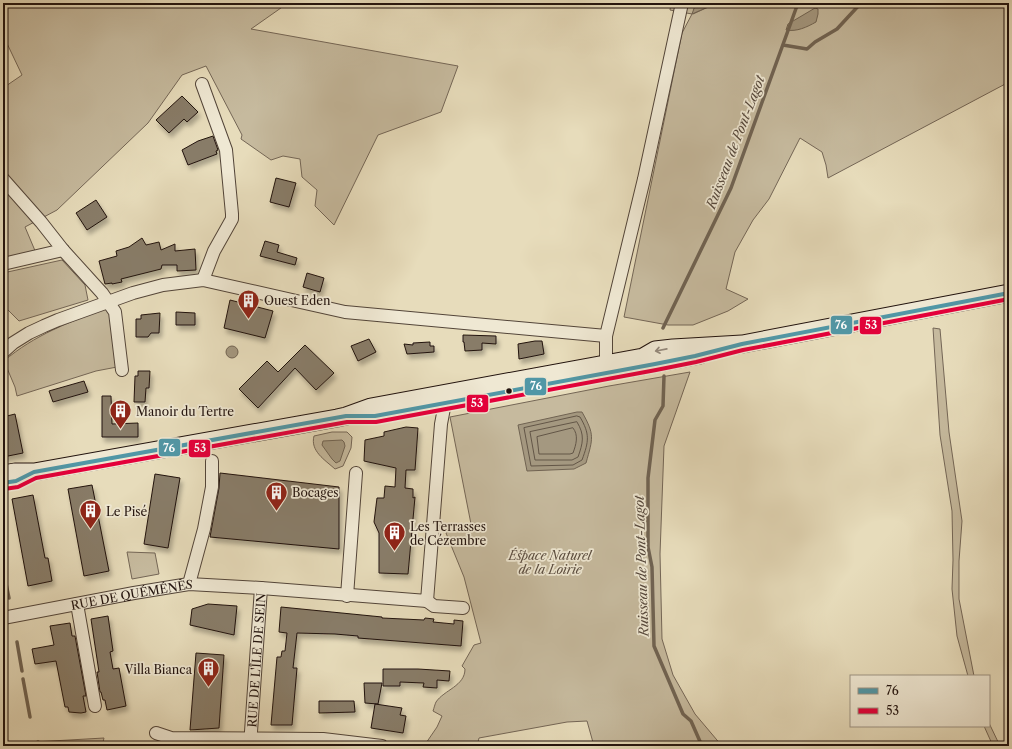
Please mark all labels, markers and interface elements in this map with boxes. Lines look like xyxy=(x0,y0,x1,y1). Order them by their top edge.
water label: Ruisseau de Pont-Lagot xyxy=(702,72,768,212)
building icon: Ouest Eden xyxy=(235,287,261,320)
place label: Ouest Eden xyxy=(264,293,331,308)
line badge: 76 xyxy=(830,315,853,335)
line badge: 53 xyxy=(859,316,882,335)
text: 76 xyxy=(835,318,847,332)
text: 53 xyxy=(865,318,877,332)
one-way arrow xyxy=(655,346,668,354)
line badge: 76 xyxy=(524,377,547,396)
text: 76 xyxy=(530,379,542,393)
unlabelled marker xyxy=(504,386,514,396)
line badge: 53 xyxy=(466,394,489,413)
text: 53 xyxy=(471,396,483,410)
building icon: Manoir du Tertre xyxy=(107,398,133,431)
place label: Manoir du Tertre xyxy=(136,404,234,419)
line badge: 76 xyxy=(158,438,181,457)
line badge: 53 xyxy=(188,439,211,458)
text: 76 xyxy=(163,441,175,455)
text: 53 xyxy=(194,441,206,455)
building icon: Bocages xyxy=(263,479,289,512)
place label: Bocages xyxy=(292,485,339,500)
water label: Ruisseau de Pont-Lagot xyxy=(630,494,651,638)
building icon: Le Pisé xyxy=(78,498,104,531)
place label: Le Pisé xyxy=(106,504,148,519)
place label: Les Terrasses de Cézembre xyxy=(410,519,486,548)
building icon: Les Terrasses de Cézembre xyxy=(381,520,407,553)
park label: Éspace Naturel de la Loirie xyxy=(508,547,593,577)
street label: RUE DE QUÉMÉNÈS xyxy=(70,576,193,612)
street label: RUE DE L'ÎLE DE SEIN xyxy=(244,592,268,728)
building icon: Villa Bianca xyxy=(195,656,221,689)
place label: Villa Bianca xyxy=(124,662,193,677)
legend xyxy=(850,675,990,727)
text: 76 xyxy=(886,683,899,698)
text: 53 xyxy=(886,703,899,718)

